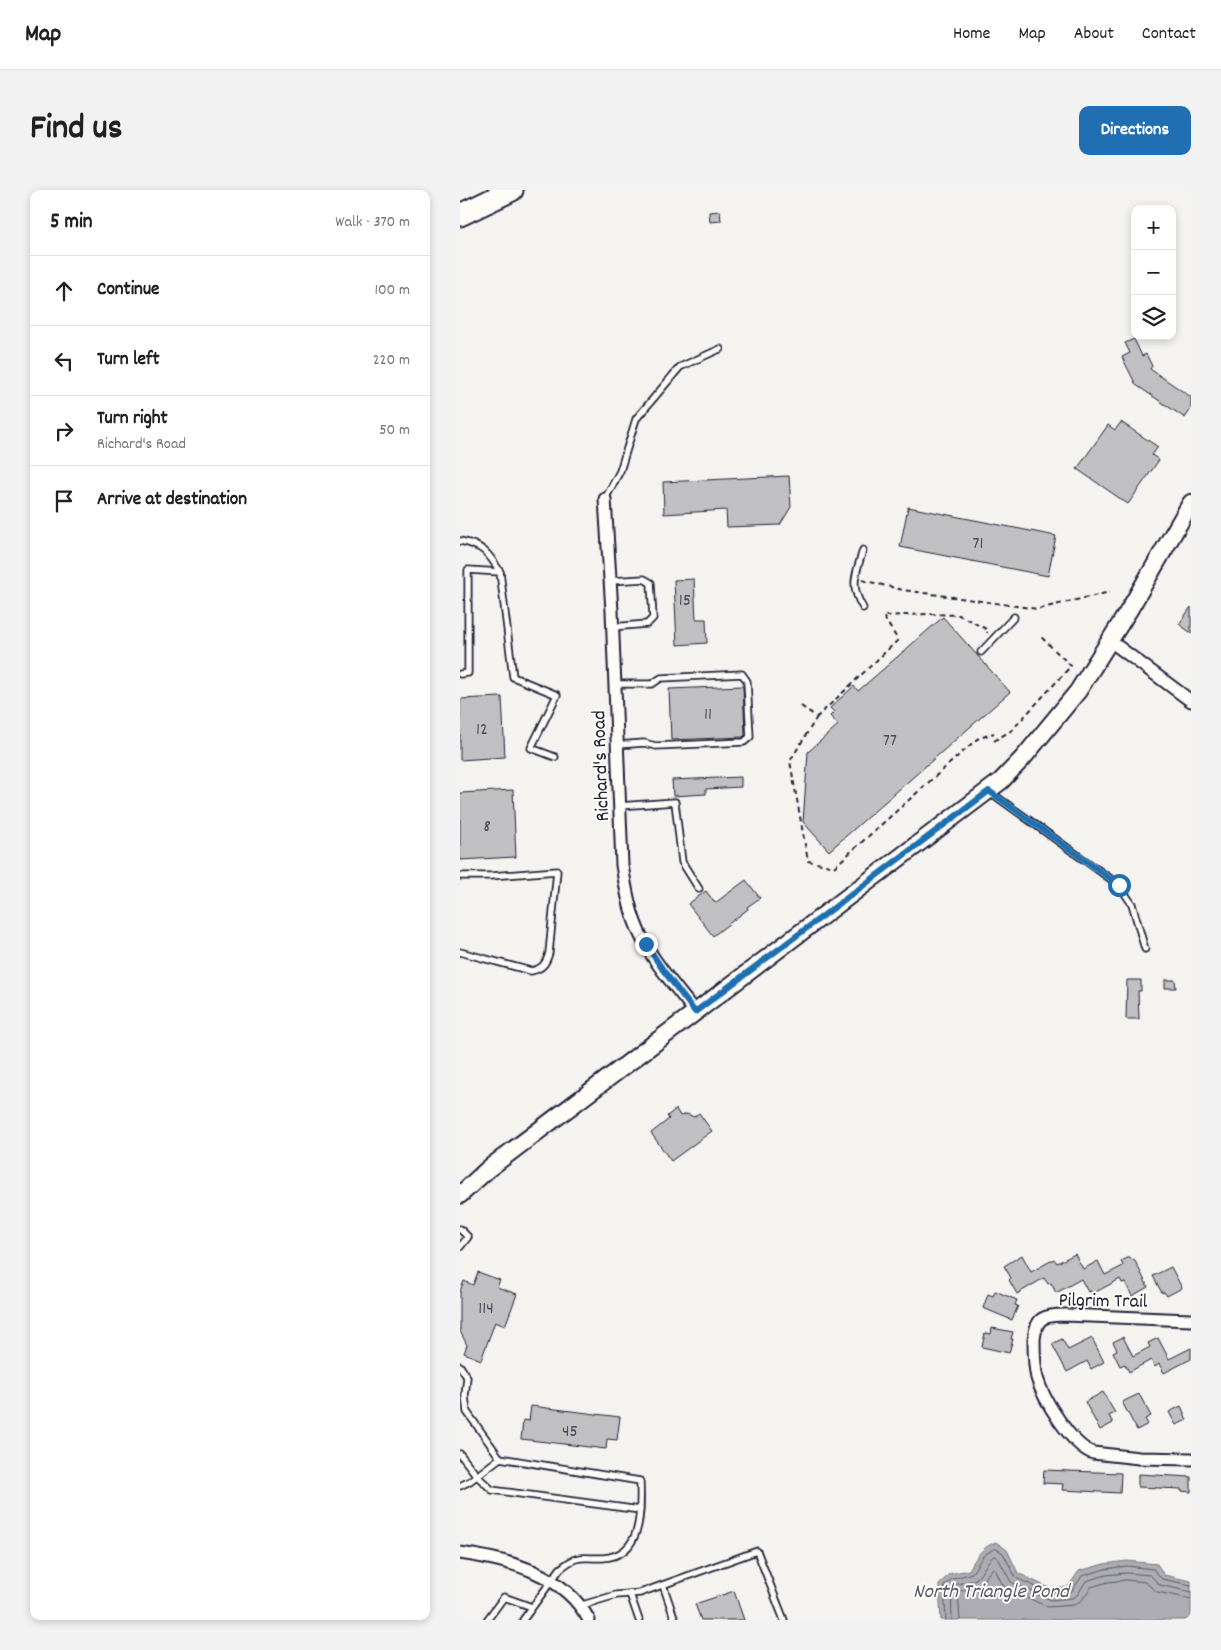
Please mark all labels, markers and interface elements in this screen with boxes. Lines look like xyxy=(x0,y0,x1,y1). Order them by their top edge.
text: Map xyxy=(25,18,61,52)
text: Home xyxy=(953,22,990,47)
text: Map xyxy=(1018,22,1046,47)
text: About xyxy=(1074,22,1114,47)
text: Contact xyxy=(1142,22,1196,47)
text: Find us xyxy=(30,105,122,155)
button: Directions xyxy=(1079,106,1191,155)
map controls xyxy=(1131,205,1176,340)
button: + xyxy=(1131,205,1176,250)
text: 5 min xyxy=(50,208,93,238)
text: Walk · 370 m xyxy=(335,211,410,234)
button: − xyxy=(1131,250,1176,295)
icon: ahead xyxy=(50,277,78,305)
text: Continue xyxy=(97,277,159,304)
text: 100 m xyxy=(374,279,410,302)
button: layers xyxy=(1131,295,1176,340)
icon: left xyxy=(50,347,78,375)
text: Turn left xyxy=(97,347,160,374)
text: 220 m xyxy=(373,349,410,372)
text: Turn right xyxy=(97,406,168,433)
icon: right xyxy=(50,417,78,445)
text: 50 m xyxy=(379,419,410,442)
text: Richard's Road xyxy=(97,433,186,456)
icon: arrive xyxy=(50,487,78,515)
text: Arrive at destination xyxy=(97,487,247,514)
house number: 71 xyxy=(973,532,983,557)
house number: 15 xyxy=(679,589,691,614)
house number: 11 xyxy=(704,703,712,728)
street label: Richard's Road xyxy=(586,710,618,822)
house number: 12 xyxy=(476,718,488,743)
house number: 77 xyxy=(883,729,897,754)
house number: 8 xyxy=(483,815,491,840)
route start xyxy=(1108,874,1131,897)
route end xyxy=(635,933,658,956)
street label: Pilgrim Trail xyxy=(1058,1287,1148,1317)
house number: 114 xyxy=(478,1297,494,1322)
house number: 45 xyxy=(562,1420,578,1445)
water label: North Triangle Pond xyxy=(913,1578,1072,1608)

